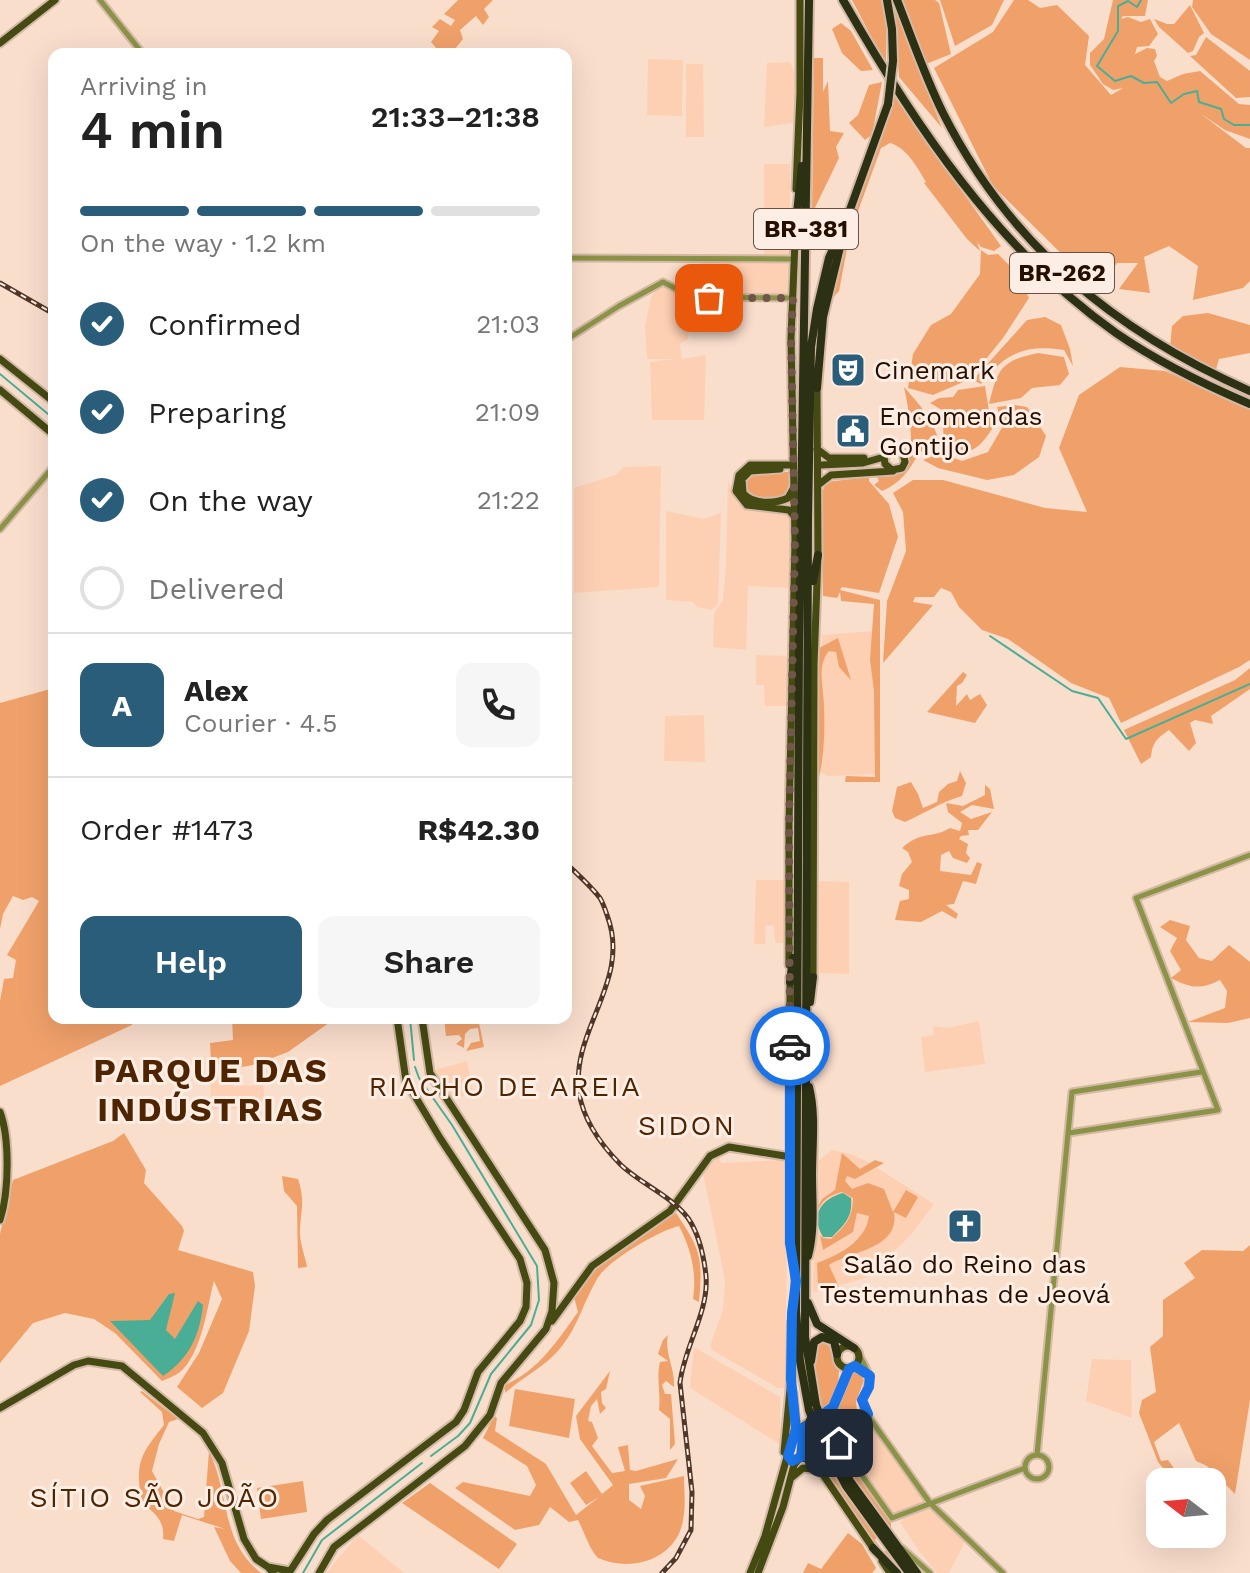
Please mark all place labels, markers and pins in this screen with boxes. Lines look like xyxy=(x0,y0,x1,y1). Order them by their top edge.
pin xyxy=(675,264,743,332)
theatre icon: Cinemark xyxy=(829,351,867,389)
place label: Cinemark xyxy=(874,355,995,385)
place label: Encomendas Gontijo xyxy=(879,401,1042,461)
public building icon: Encomendas Gontijo xyxy=(834,412,872,450)
church icon: Salão do Reino das Testemunhas de Jeová xyxy=(946,1207,984,1245)
place label: Salão do Reino das Testemunhas de Jeová xyxy=(820,1249,1110,1309)
pin xyxy=(805,1409,873,1477)

